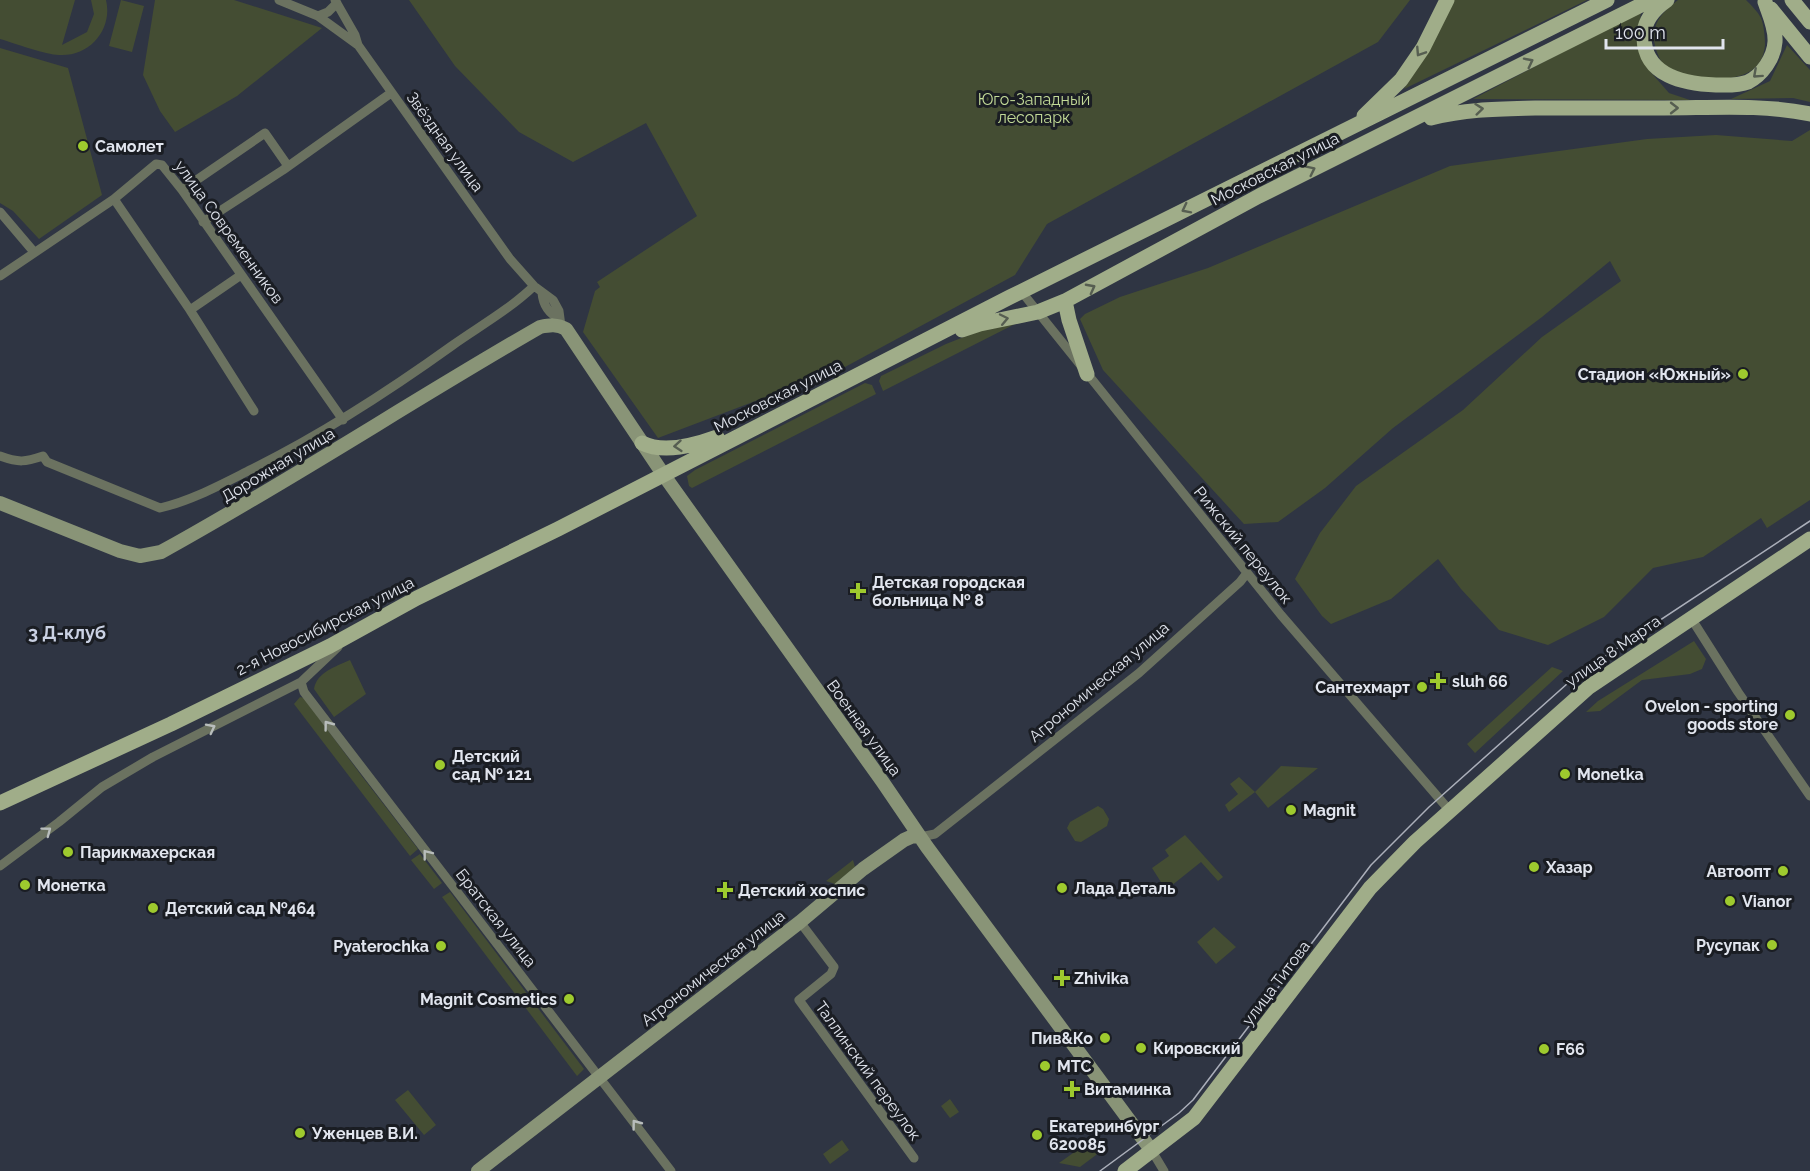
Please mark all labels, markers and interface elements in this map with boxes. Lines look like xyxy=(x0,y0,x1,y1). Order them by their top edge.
scale bar xyxy=(1606,12,1723,50)
text: 100 m xyxy=(1615,22,1666,43)
one-way arrow xyxy=(1416,46,1428,56)
one-way arrow xyxy=(1522,57,1533,69)
one-way arrow xyxy=(1754,67,1764,78)
street label: Звёздная улица xyxy=(402,88,488,196)
park label: Юго-Западный лесопарк xyxy=(978,90,1090,127)
one-way arrow xyxy=(1670,102,1679,114)
one-way arrow xyxy=(1475,103,1484,116)
street label: Московская улица xyxy=(1208,128,1342,210)
place label: Самолет xyxy=(95,137,164,156)
marker: Самолет xyxy=(76,139,90,153)
street label: улица Современников xyxy=(171,157,287,307)
one-way arrow xyxy=(1305,166,1316,178)
one-way arrow xyxy=(1181,201,1192,213)
one-way arrow xyxy=(1084,284,1095,295)
one-way arrow xyxy=(998,313,1008,326)
street label: Московская улица xyxy=(711,355,845,437)
place label: Стадион «Южный» xyxy=(1578,365,1731,384)
marker: Стадион «Южный» xyxy=(1736,367,1750,381)
street label: Дорожная улица xyxy=(218,424,338,506)
one-way arrow xyxy=(674,439,683,452)
street label: Рижский переулок xyxy=(1190,483,1296,607)
street label: 2-я Новосибирская улица xyxy=(233,573,417,679)
place label: Детская городская больница № 8 xyxy=(872,573,1025,610)
marker: Детская городская больница № 8 xyxy=(849,582,867,600)
street label: улица 8 Марта xyxy=(1562,611,1664,691)
street label: Агрономическая улица xyxy=(1025,618,1173,746)
district label: 3 Д-клуб xyxy=(28,622,106,643)
marker: sluh 66 xyxy=(1429,672,1447,690)
place label: sluh 66 xyxy=(1452,672,1508,691)
street label: Военная улица xyxy=(823,676,905,780)
place label: Сантехмарт xyxy=(1315,678,1410,697)
marker: Сантехмарт xyxy=(1415,680,1429,694)
place label: Ovelon - sporting goods store xyxy=(1645,697,1778,734)
marker: Ovelon - sporting goods store xyxy=(1783,708,1797,722)
one-way arrow xyxy=(324,720,335,731)
one-way arrow xyxy=(205,724,216,735)
place label: Детский сад № 121 xyxy=(452,747,531,784)
marker: Детский сад № 121 xyxy=(433,758,447,772)
place label: Monetka xyxy=(1577,765,1644,784)
marker: Monetka xyxy=(1558,767,1572,781)
place label: Magnit xyxy=(1303,801,1356,820)
marker: Magnit xyxy=(1284,803,1298,817)
one-way arrow xyxy=(40,828,51,839)
place label: Парикмахерская xyxy=(80,843,215,862)
marker: Парикмахерская xyxy=(61,845,75,859)
one-way arrow xyxy=(424,849,435,860)
place label: Хазар xyxy=(1545,858,1593,877)
marker: Хазар xyxy=(1527,860,1541,874)
place label: Автоопт xyxy=(1706,862,1771,881)
marker: Автоопт xyxy=(1776,864,1790,878)
street label: Братская улица xyxy=(452,865,540,971)
place label: Монетка xyxy=(37,876,106,895)
marker: Монетка xyxy=(18,878,32,892)
place label: Лада Деталь xyxy=(1074,879,1176,898)
marker: Детский хоспис xyxy=(716,881,734,899)
place label: Детский хоспис xyxy=(738,881,865,900)
marker: Лада Деталь xyxy=(1055,881,1069,895)
place label: Vianor xyxy=(1742,892,1792,911)
marker: Vianor xyxy=(1723,894,1737,908)
place label: Детский сад №464 xyxy=(165,899,315,918)
marker: Детский сад №464 xyxy=(146,901,160,915)
street label: Агрономическая улица xyxy=(637,906,789,1030)
place label: Русупак xyxy=(1696,936,1760,955)
place label: Pyaterochka xyxy=(333,937,429,956)
street label: улица Титова xyxy=(1238,937,1314,1029)
marker: Русупак xyxy=(1765,938,1779,952)
marker: Pyaterochka xyxy=(434,939,448,953)
place label: Zhivika xyxy=(1074,969,1129,988)
marker: Zhivika xyxy=(1055,971,1069,985)
place label: Magnit Cosmetics xyxy=(420,990,557,1009)
marker: Magnit Cosmetics xyxy=(562,992,576,1006)
street label: Таллинский переулок xyxy=(811,998,925,1144)
place label: Пив&Ко xyxy=(1031,1029,1093,1048)
marker: Пив&Ко xyxy=(1098,1031,1112,1045)
place label: Кировский xyxy=(1153,1039,1240,1058)
place label: F66 xyxy=(1556,1040,1585,1059)
marker: Кировский xyxy=(1134,1041,1148,1055)
marker: F66 xyxy=(1537,1042,1551,1056)
place label: МТС xyxy=(1057,1057,1091,1076)
marker: МТС xyxy=(1038,1059,1052,1073)
place label: Витаминка xyxy=(1084,1080,1171,1099)
marker: Витаминка xyxy=(1065,1082,1079,1096)
place label: Екатеринбург 620085 xyxy=(1049,1117,1159,1154)
one-way arrow xyxy=(632,1120,643,1131)
place label: Уженцев В.И. xyxy=(311,1124,418,1143)
marker: Уженцев В.И. xyxy=(293,1126,307,1140)
marker: Екатеринбург 620085 xyxy=(1030,1128,1044,1142)

